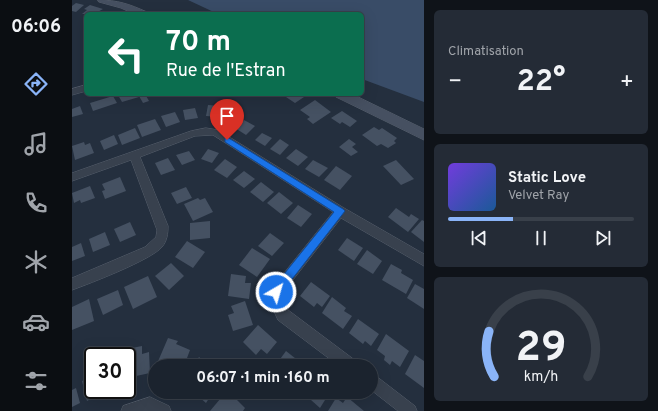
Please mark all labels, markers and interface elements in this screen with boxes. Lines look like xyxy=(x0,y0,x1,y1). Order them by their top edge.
text: 06:06 xyxy=(11,16,61,39)
text: 70 m xyxy=(166,25,231,61)
icon: left xyxy=(100,28,152,80)
text: Climatisation xyxy=(448,44,524,60)
text: Rue de l'Estran xyxy=(166,60,286,83)
text: 22° xyxy=(516,64,566,101)
text: − xyxy=(448,69,462,96)
text: + xyxy=(620,69,634,96)
icon: directions xyxy=(22,70,50,98)
pin xyxy=(210,99,244,140)
icon: arrive xyxy=(216,105,238,127)
icon: music xyxy=(22,130,50,158)
text: Static Love xyxy=(508,169,586,188)
text: Velvet Ray xyxy=(508,188,569,204)
icon: phone xyxy=(22,189,50,217)
icon: previous xyxy=(468,227,490,249)
icon: pause xyxy=(530,227,552,249)
icon: next xyxy=(592,227,614,249)
icon: climate xyxy=(22,248,50,276)
position arrow xyxy=(255,271,297,313)
icon: car xyxy=(22,308,50,336)
text: 29 xyxy=(516,323,567,376)
speed limit sign: 30 xyxy=(84,347,136,399)
icon: filters xyxy=(22,367,50,395)
text: km/h xyxy=(524,368,558,386)
text: 06:07 · 1 min · 160 m xyxy=(196,369,330,388)

